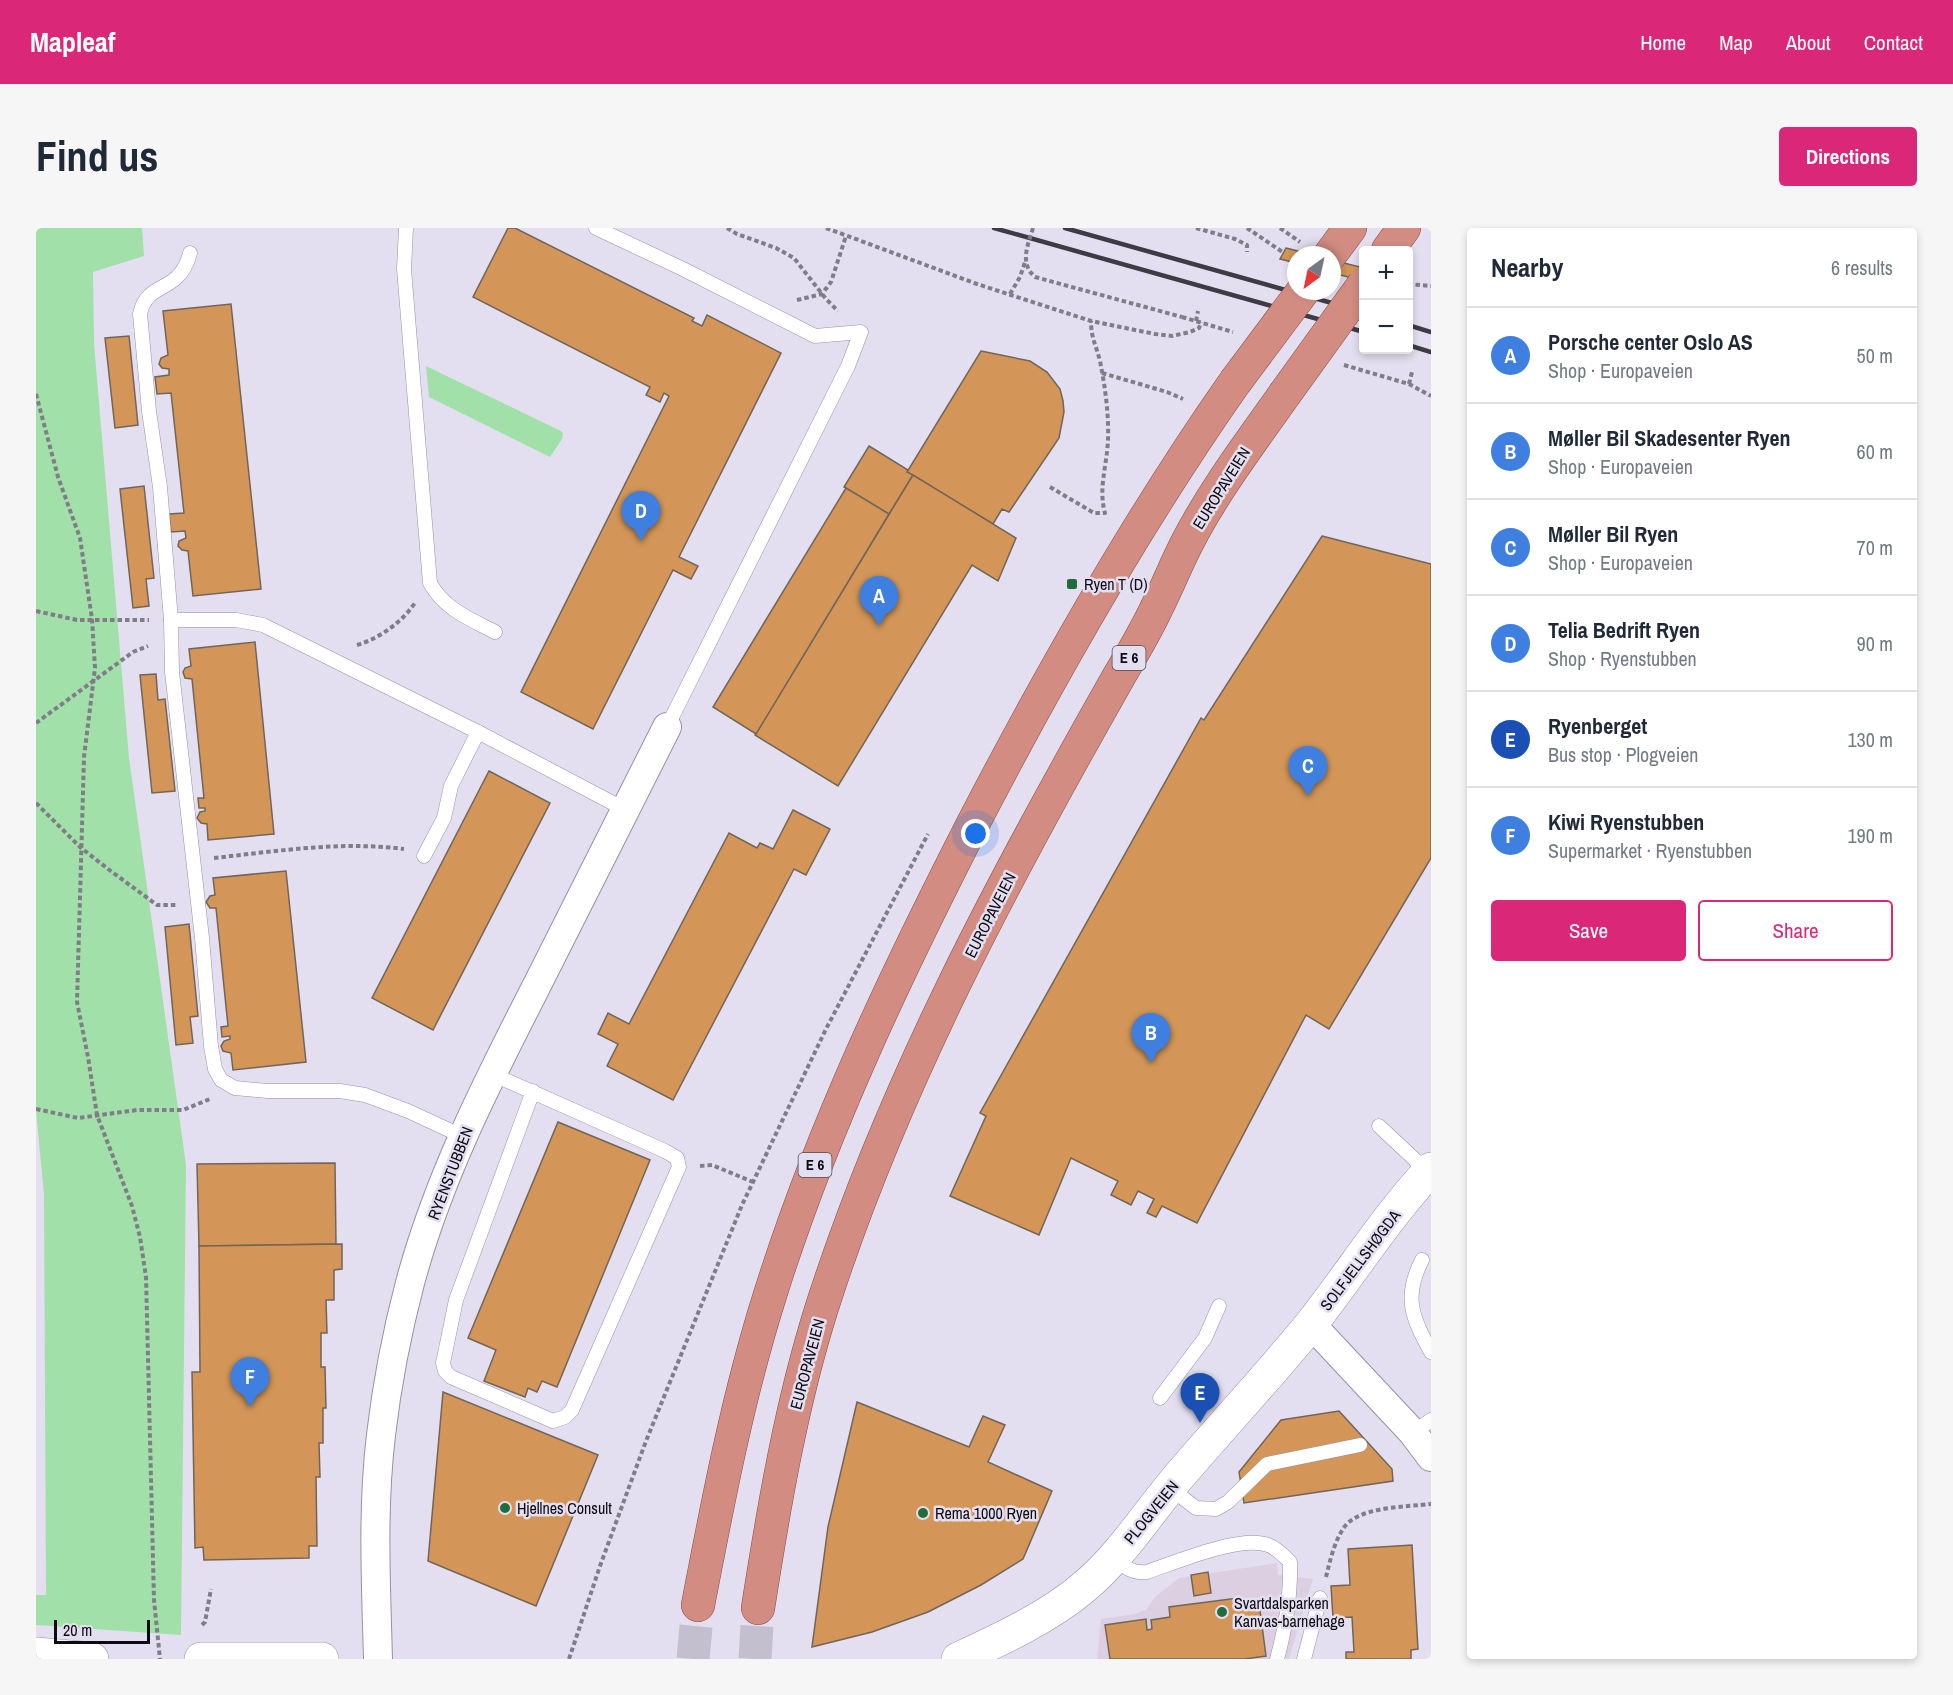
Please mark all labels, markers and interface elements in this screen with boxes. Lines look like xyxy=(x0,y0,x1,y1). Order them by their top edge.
text: Mapleaf xyxy=(30,23,115,61)
text: Home xyxy=(1640,28,1686,57)
text: Map xyxy=(1719,28,1753,57)
text: About xyxy=(1786,28,1831,57)
text: Contact xyxy=(1864,28,1923,57)
button: Directions xyxy=(1779,127,1917,186)
text: Find us xyxy=(36,128,158,184)
north arrow xyxy=(1287,246,1341,300)
map controls xyxy=(1359,246,1413,354)
button: + xyxy=(1359,246,1413,300)
text: Nearby xyxy=(1491,250,1563,285)
text: 6 results xyxy=(1831,254,1893,281)
button: − xyxy=(1359,300,1413,354)
text: Porsche center Oslo AS xyxy=(1548,327,1753,357)
text: A xyxy=(1505,342,1516,369)
text: 50 m xyxy=(1857,342,1893,369)
text: Shop · Europaveien xyxy=(1548,357,1693,384)
text: Møller Bil Skadesenter Ryen xyxy=(1548,423,1791,453)
text: B xyxy=(1505,438,1516,465)
text: 60 m xyxy=(1857,438,1893,465)
street label: EUROPAVEIEN xyxy=(1187,443,1255,533)
text: Shop · Europaveien xyxy=(1548,453,1693,480)
pin: D xyxy=(622,492,660,541)
text: Møller Bil Ryen xyxy=(1548,519,1678,549)
text: C xyxy=(1505,534,1516,561)
text: 70 m xyxy=(1857,534,1893,561)
text: Shop · Europaveien xyxy=(1548,549,1693,576)
place label: Ryen T (D) xyxy=(1084,573,1148,595)
pin: A xyxy=(860,576,898,626)
marker: Ryen T (D) xyxy=(1065,577,1079,591)
text: Telia Bedrift Ryen xyxy=(1548,615,1700,645)
text: D xyxy=(1505,630,1516,657)
text: 90 m xyxy=(1857,630,1893,657)
text: Shop · Ryenstubben xyxy=(1548,645,1697,672)
road number: E 6 xyxy=(1112,646,1146,670)
text: Ryenberget xyxy=(1548,711,1647,741)
text: E xyxy=(1505,726,1516,753)
text: 130 m xyxy=(1847,726,1893,753)
text: Bus stop · Plogveien xyxy=(1548,741,1698,768)
pin: C xyxy=(1288,746,1328,796)
text: Kiwi Ryenstubben xyxy=(1548,807,1704,837)
your location xyxy=(961,819,990,848)
text: F xyxy=(1505,822,1516,849)
text: 190 m xyxy=(1847,822,1893,849)
text: Supermarket · Ryenstubben xyxy=(1548,837,1752,864)
street label: EUROPAVEIEN xyxy=(959,869,1021,961)
button: Save xyxy=(1491,900,1686,961)
button: Share xyxy=(1698,900,1893,961)
pin: B xyxy=(1132,1014,1170,1063)
street label: RYENSTUBBEN xyxy=(422,1123,478,1223)
road number: E 6 xyxy=(798,1153,832,1177)
street label: SOLFJELLSHØGDA xyxy=(1315,1205,1405,1315)
street label: EUROPAVEIEN xyxy=(784,1316,830,1412)
pin: F xyxy=(230,1358,270,1407)
pin: E xyxy=(1180,1374,1220,1423)
street label: PLOGVEIEN xyxy=(1119,1476,1183,1548)
place label: Hjellnes Consult xyxy=(517,1497,612,1519)
marker: Hjellnes Consult xyxy=(498,1501,512,1515)
place label: Rema 1000 Ryen xyxy=(935,1502,1037,1524)
marker: Rema 1000 Ryen xyxy=(916,1506,930,1520)
place label: Svartdalsparken Kanvas-barnehage xyxy=(1234,1592,1345,1632)
marker: Svartdalsparken Kanvas-barnehage xyxy=(1215,1605,1229,1619)
scale bar xyxy=(54,1617,150,1644)
text: 20 m xyxy=(63,1619,92,1641)

